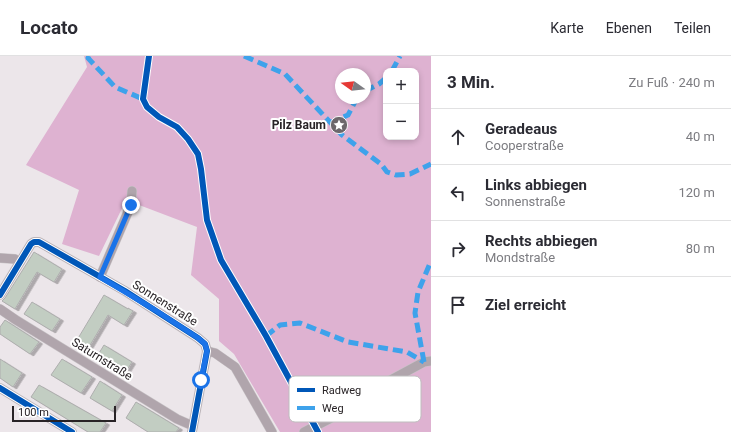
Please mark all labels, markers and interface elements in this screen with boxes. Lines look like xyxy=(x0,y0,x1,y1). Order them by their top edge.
text: Locato xyxy=(20,16,78,39)
text: Karte xyxy=(550,20,584,36)
text: Ebenen xyxy=(606,20,652,36)
text: Teilen xyxy=(674,20,711,36)
north arrow xyxy=(335,68,371,104)
map controls xyxy=(383,68,419,140)
button: + xyxy=(383,68,419,104)
text: 3 Min. xyxy=(447,72,495,92)
text: Zu Fuß · 240 m xyxy=(629,75,715,90)
button: − xyxy=(383,104,419,140)
place icon: Pilz Baum xyxy=(329,115,349,135)
place label: Pilz Baum xyxy=(272,118,326,132)
text: Geradeaus xyxy=(485,120,557,138)
icon: ahead xyxy=(447,126,469,148)
text: 40 m xyxy=(686,129,715,144)
text: Cooperstraße xyxy=(485,138,564,153)
text: Links abbiegen xyxy=(485,176,587,194)
icon: left xyxy=(447,182,469,204)
text: 120 m xyxy=(678,185,715,200)
text: Sonnenstraße xyxy=(485,194,565,209)
route end xyxy=(122,196,140,214)
text: Rechts abbiegen xyxy=(485,232,598,250)
icon: right xyxy=(447,238,469,260)
text: 80 m xyxy=(686,241,715,256)
text: Mondstraße xyxy=(485,250,555,265)
street label: Sonnenstraße xyxy=(130,277,200,329)
icon: arrive xyxy=(447,294,469,316)
text: Ziel erreicht xyxy=(485,296,566,314)
street label: Saturnstraße xyxy=(69,335,135,383)
route start xyxy=(192,371,210,389)
legend xyxy=(289,376,421,422)
text: Radweg xyxy=(322,384,361,397)
text: Weg xyxy=(322,402,344,415)
scale bar xyxy=(12,404,116,423)
text: 100 m xyxy=(18,406,49,419)

